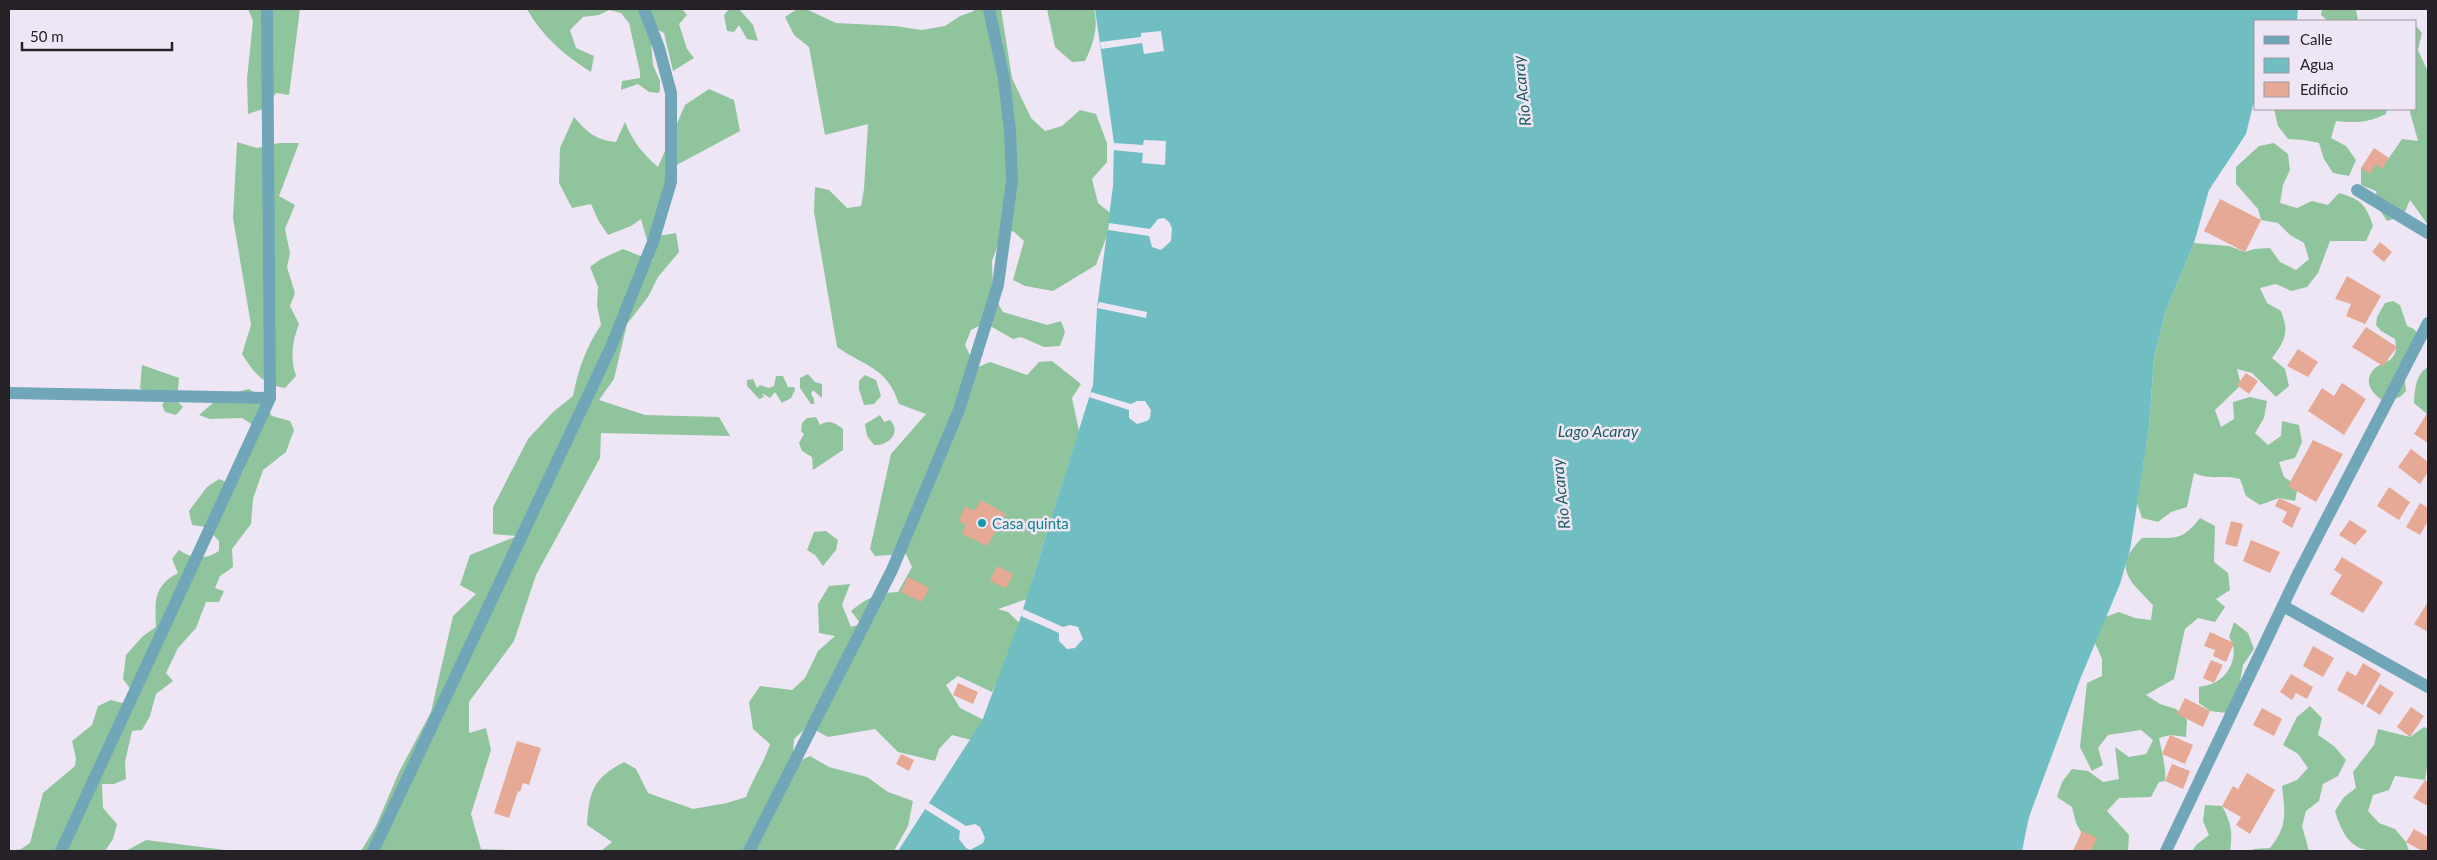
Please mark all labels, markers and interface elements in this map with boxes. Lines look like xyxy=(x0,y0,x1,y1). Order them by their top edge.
scale bar xyxy=(22,20,172,52)
legend xyxy=(2254,20,2417,110)
text: 50 m xyxy=(30,27,64,45)
text: Calle xyxy=(2300,30,2333,48)
water label: Río Acaray xyxy=(1508,55,1534,127)
text: Agua xyxy=(2300,55,2334,73)
text: Edificio xyxy=(2300,80,2348,98)
water label: Lago Acaray xyxy=(1558,421,1639,440)
water label: Río Acaray xyxy=(1547,458,1573,530)
place label: Casa quinta xyxy=(992,514,1069,532)
marker: Casa quinta xyxy=(976,517,988,529)

